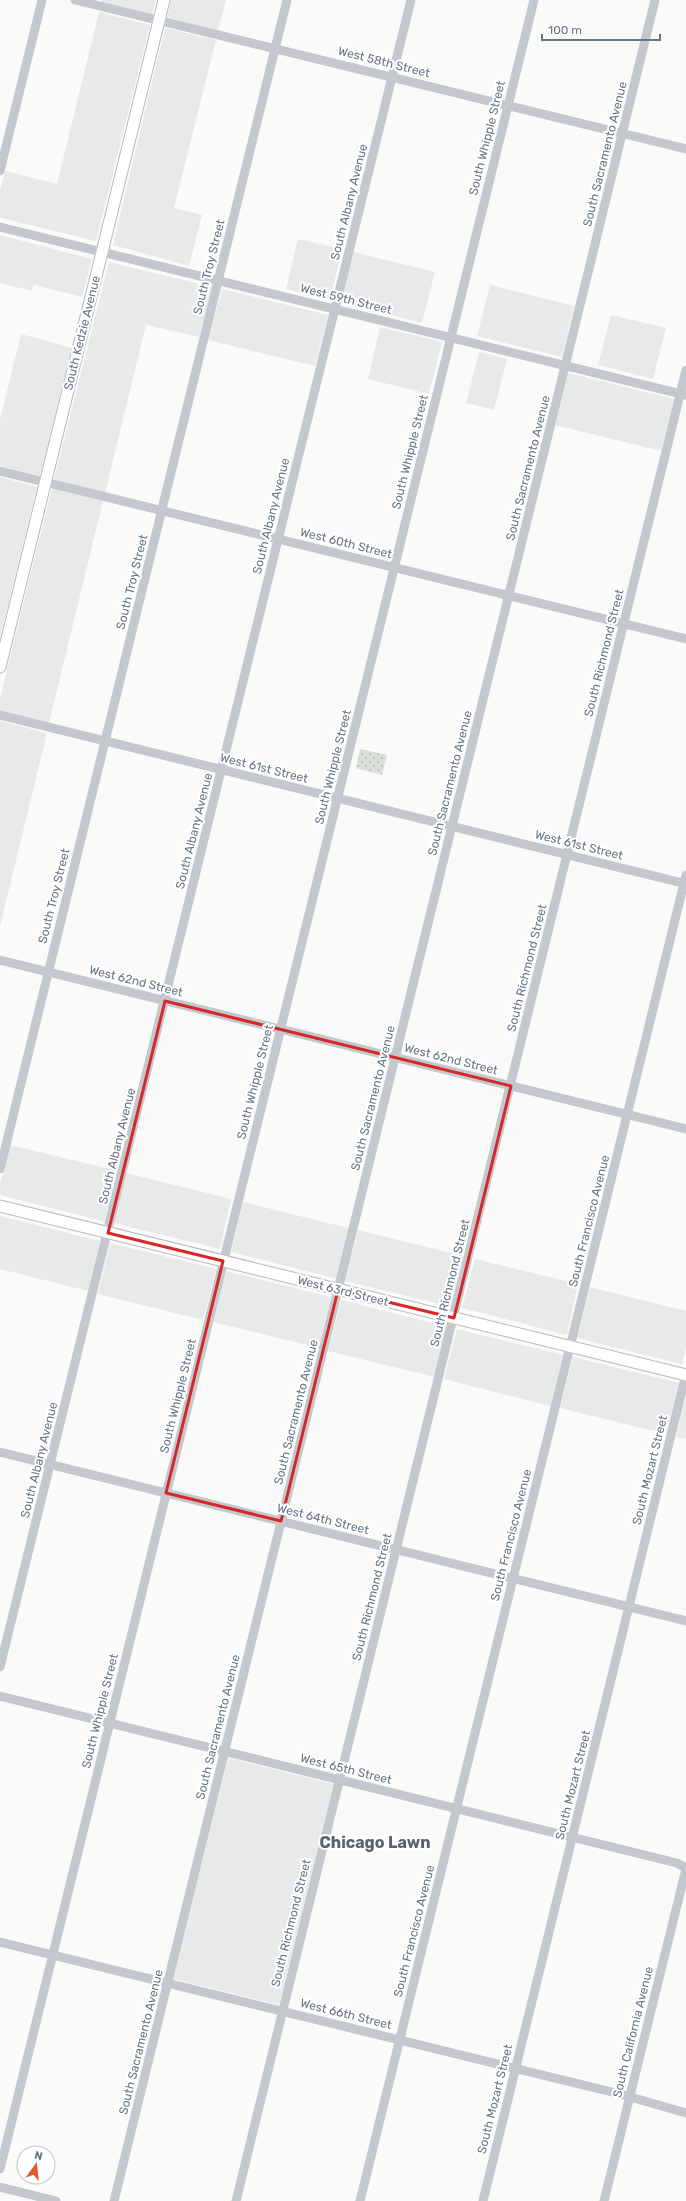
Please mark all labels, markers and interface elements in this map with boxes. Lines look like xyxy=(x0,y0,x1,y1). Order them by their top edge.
scale bar xyxy=(542,16,660,42)
text: 100 m xyxy=(548,23,582,37)
street label: West 58th Street xyxy=(337,44,432,80)
street label: South Whipple Street xyxy=(466,79,508,197)
street label: South Sacramento Avenue xyxy=(580,80,630,228)
street label: South Albany Avenue xyxy=(328,142,370,261)
street label: South Troy Street xyxy=(190,218,228,316)
street label: South Kedzie Avenue xyxy=(61,274,103,392)
street label: West 59th Street xyxy=(299,281,393,317)
street label: South Whipple Street xyxy=(389,393,431,511)
street label: South Sacramento Avenue xyxy=(503,394,553,542)
street label: South Albany Avenue xyxy=(250,456,292,575)
street label: West 60th Street xyxy=(299,525,394,561)
street label: South Troy Street xyxy=(113,533,151,631)
street label: South Richmond Street xyxy=(581,588,627,718)
street label: South Whipple Street xyxy=(312,708,354,826)
street label: South Sacramento Avenue xyxy=(425,709,475,857)
street label: West 61st Street xyxy=(218,750,310,786)
street label: South Albany Avenue xyxy=(173,771,215,890)
street label: West 61st Street xyxy=(533,827,625,863)
street label: South Troy Street xyxy=(35,847,73,945)
street label: South Richmond Street xyxy=(504,903,550,1033)
street label: West 62nd Street xyxy=(88,963,185,999)
street label: South Whipple Street xyxy=(234,1023,276,1141)
street label: South Sacramento Avenue xyxy=(348,1024,398,1172)
street label: West 62nd Street xyxy=(403,1041,500,1077)
street label: South Albany Avenue xyxy=(96,1086,138,1205)
street label: South Francisco Avenue xyxy=(566,1153,612,1288)
street label: South Richmond Street xyxy=(427,1218,473,1348)
street label: West 63rd Street xyxy=(296,1273,390,1309)
street label: South Whipple Street xyxy=(157,1337,199,1455)
street label: South Sacramento Avenue xyxy=(271,1338,321,1486)
street label: South Albany Avenue xyxy=(18,1400,60,1519)
street label: South Mozart Street xyxy=(630,1413,670,1526)
street label: South Francisco Avenue xyxy=(488,1467,534,1602)
street label: West 64th Street xyxy=(276,1501,371,1537)
street label: South Richmond Street xyxy=(349,1532,395,1662)
street label: South Whipple Street xyxy=(79,1652,121,1770)
street label: South Sacramento Avenue xyxy=(193,1653,243,1801)
street label: South Mozart Street xyxy=(553,1728,593,1841)
street label: West 65th Street xyxy=(299,1751,394,1787)
district label: Chicago Lawn xyxy=(320,1833,430,1852)
street label: South Richmond Street xyxy=(268,1858,314,1988)
street label: South Francisco Avenue xyxy=(391,1863,437,1998)
street label: South California Avenue xyxy=(610,1965,656,2099)
street label: South Sacramento Avenue xyxy=(116,1968,166,2116)
street label: West 66th Street xyxy=(299,1996,394,2032)
street label: South Mozart Street xyxy=(475,2042,515,2155)
north arrow xyxy=(16,2145,56,2185)
text: N xyxy=(33,2149,44,2163)

